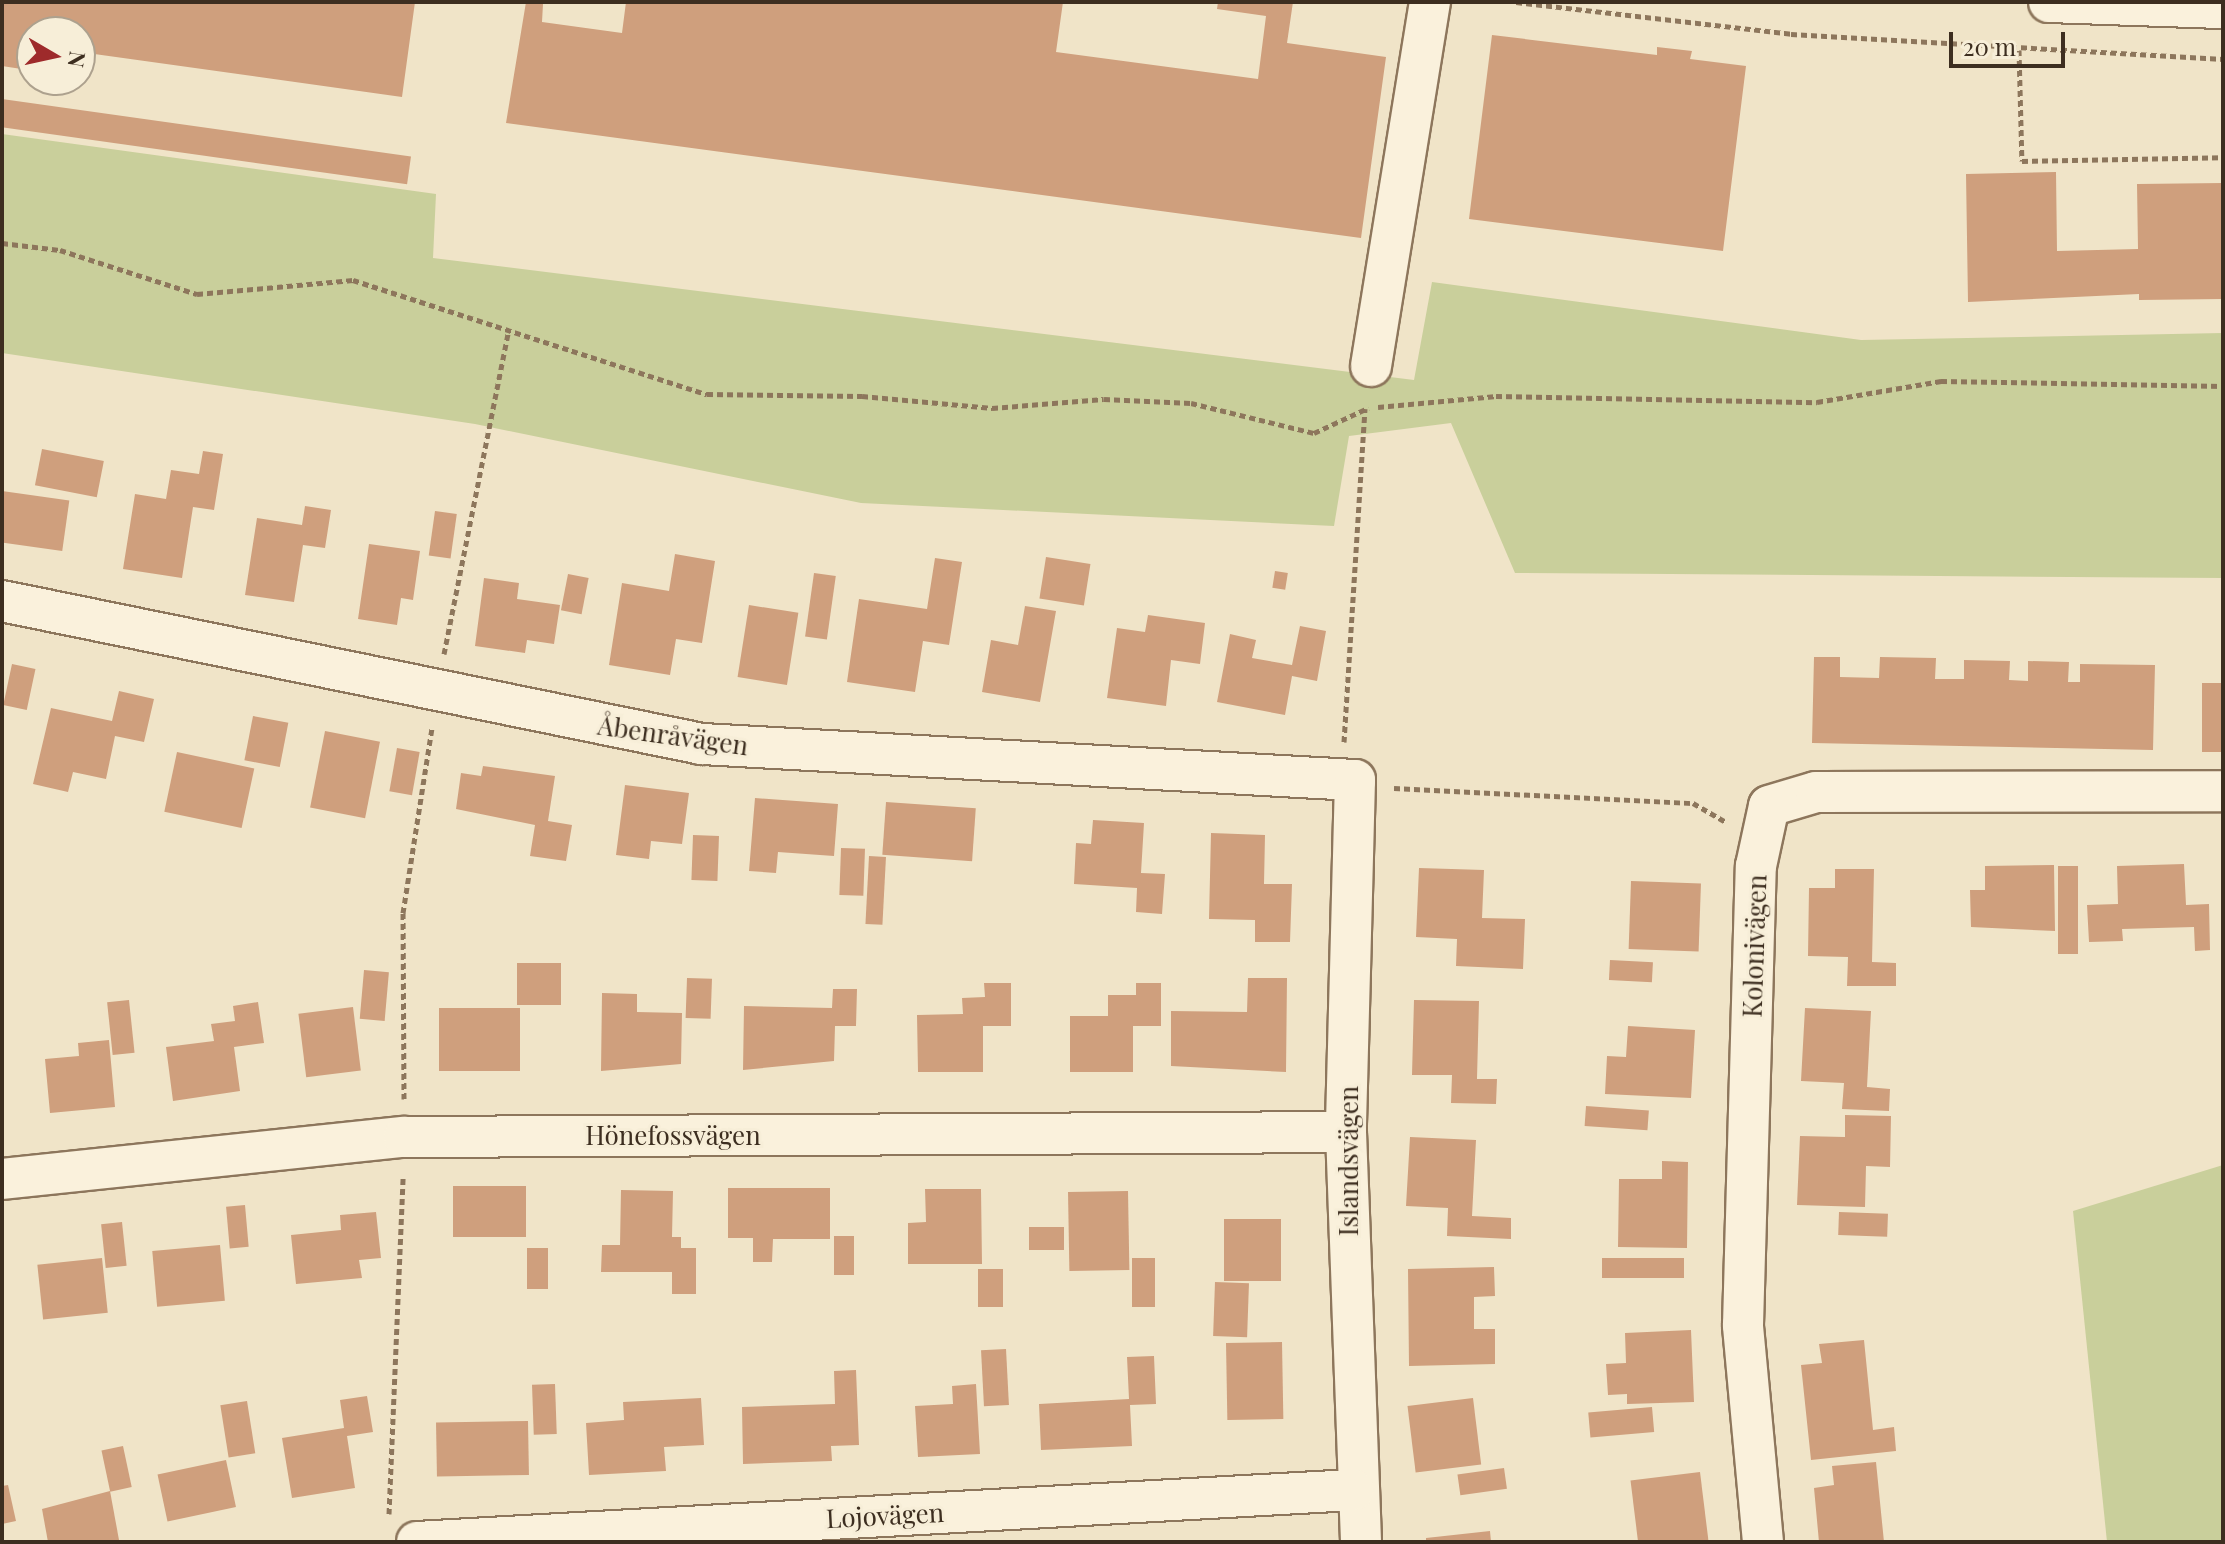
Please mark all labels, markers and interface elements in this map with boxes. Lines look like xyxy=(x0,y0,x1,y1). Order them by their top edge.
north arrow xyxy=(16,16,96,96)
scale bar xyxy=(1953,16,2069,66)
text: 20 m xyxy=(1963,30,2016,62)
text: N xyxy=(62,49,94,70)
street label: Åbenråvägen xyxy=(596,709,750,761)
street label: Kolonivägen xyxy=(1736,874,1772,1018)
street label: Islandsvägen xyxy=(1332,1086,1364,1236)
street label: Hönefossvägen xyxy=(585,1119,761,1151)
street label: Lojovägen xyxy=(825,1496,945,1534)

